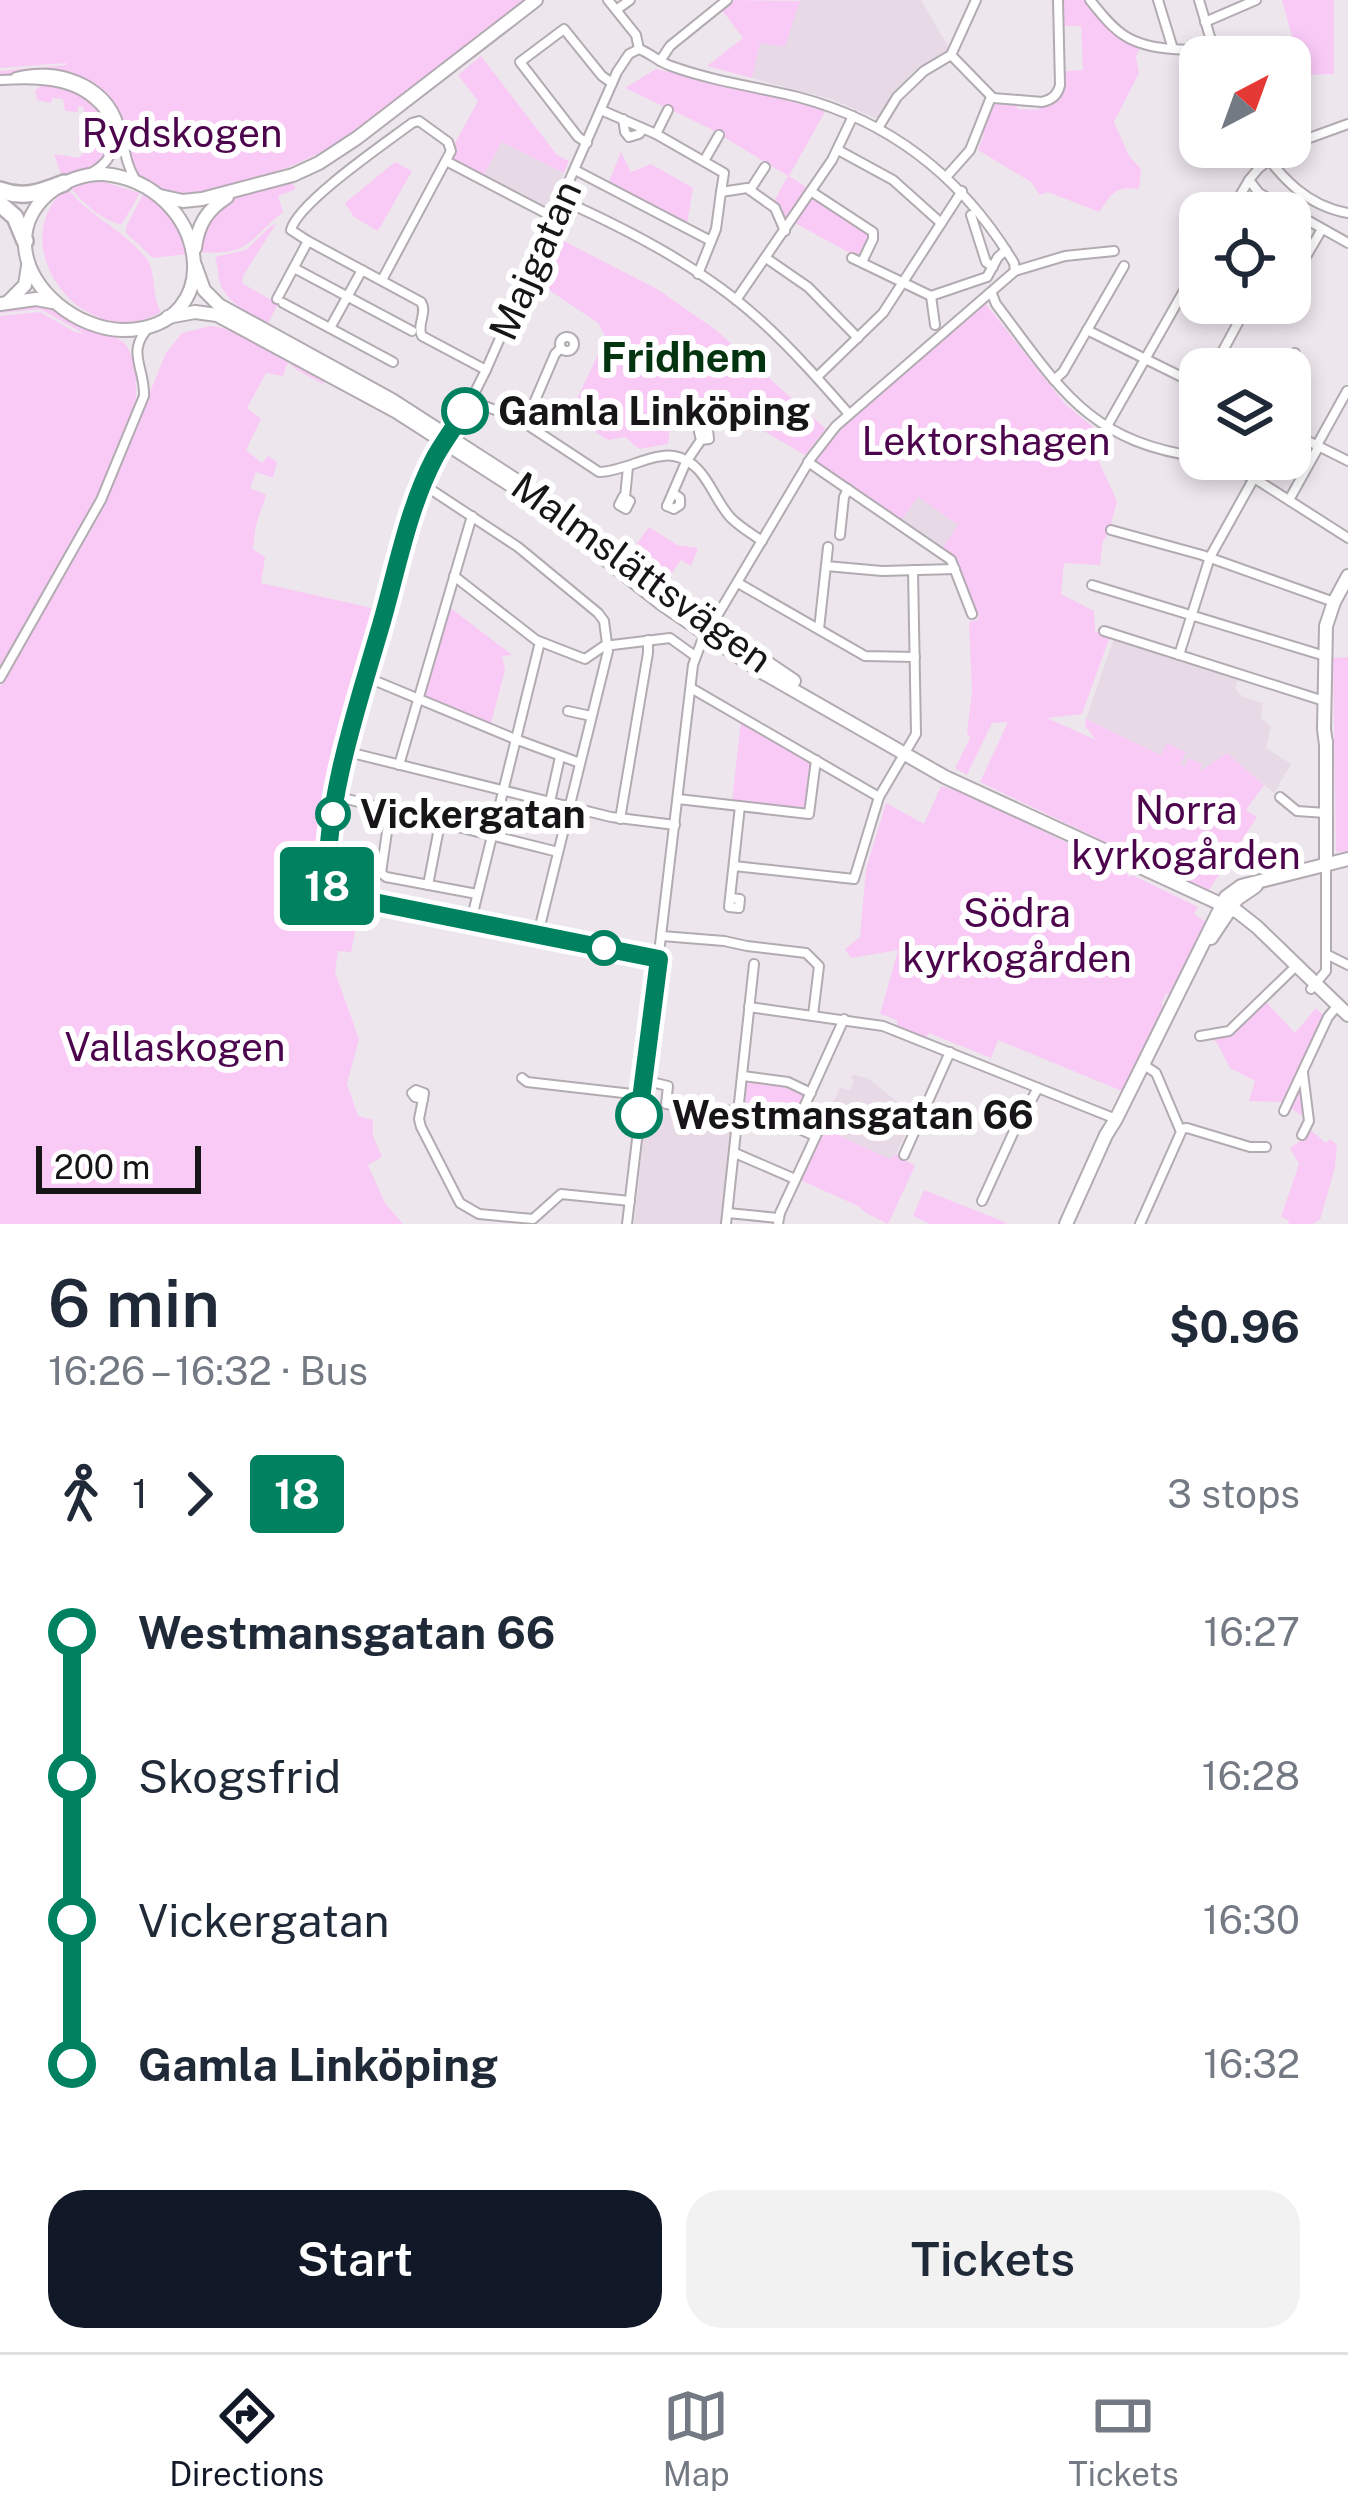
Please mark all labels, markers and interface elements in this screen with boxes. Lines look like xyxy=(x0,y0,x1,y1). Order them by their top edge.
north arrow xyxy=(1179,36,1311,168)
map controls xyxy=(1179,36,1311,480)
park label: Rydskogen xyxy=(82,110,282,156)
street label: Majgatan xyxy=(479,173,591,347)
button: locate xyxy=(1179,192,1311,324)
district label: Fridhem xyxy=(601,332,767,381)
button: layers xyxy=(1179,348,1311,480)
place label: Gamla Linköping xyxy=(498,388,810,434)
marker: Gamla Linköping xyxy=(443,389,487,433)
park label: Lektorshagen xyxy=(862,418,1110,464)
street label: Malmslättsvägen xyxy=(503,462,781,682)
park label: Norra kyrkogården xyxy=(1071,787,1301,878)
place label: Vickergatan xyxy=(360,791,586,837)
marker: Vickergatan xyxy=(317,798,349,830)
line badge: 18 xyxy=(273,847,381,925)
text: 18 xyxy=(304,861,350,910)
park label: Södra kyrkogården xyxy=(902,890,1132,981)
unlabelled marker xyxy=(588,932,620,964)
park label: Vallaskogen xyxy=(64,1024,286,1070)
place label: Westmansgatan 66 xyxy=(672,1092,1034,1138)
marker: Westmansgatan 66 xyxy=(617,1093,661,1137)
scale bar xyxy=(36,1140,201,1193)
text: 200 m xyxy=(54,1148,150,1186)
text: 6 min xyxy=(48,1264,220,1342)
text: $0.96 xyxy=(1169,1300,1300,1353)
text: 16:26 – 16:32 · Bus xyxy=(48,1348,368,1394)
icon: walk xyxy=(48,1461,114,1527)
icon: forward xyxy=(166,1461,232,1527)
text: 18 xyxy=(274,1469,320,1518)
text: 1 xyxy=(132,1471,148,1517)
text: 3 stops xyxy=(1167,1471,1300,1517)
text: Westmansgatan 66 xyxy=(138,1606,556,1659)
text: 16:27 xyxy=(1204,1609,1300,1655)
text: Skogsfrid xyxy=(138,1750,341,1803)
text: 16:28 xyxy=(1202,1753,1300,1799)
text: Vickergatan xyxy=(138,1894,390,1947)
text: 16:30 xyxy=(1203,1897,1300,1943)
text: Gamla Linköping xyxy=(138,2038,498,2091)
text: 16:32 xyxy=(1203,2041,1300,2087)
button: Start xyxy=(48,2190,662,2328)
button: Tickets xyxy=(686,2190,1300,2328)
tab: Directions xyxy=(169,2383,324,2493)
tab: Map xyxy=(663,2383,730,2493)
tab: Tickets xyxy=(1068,2383,1179,2493)

